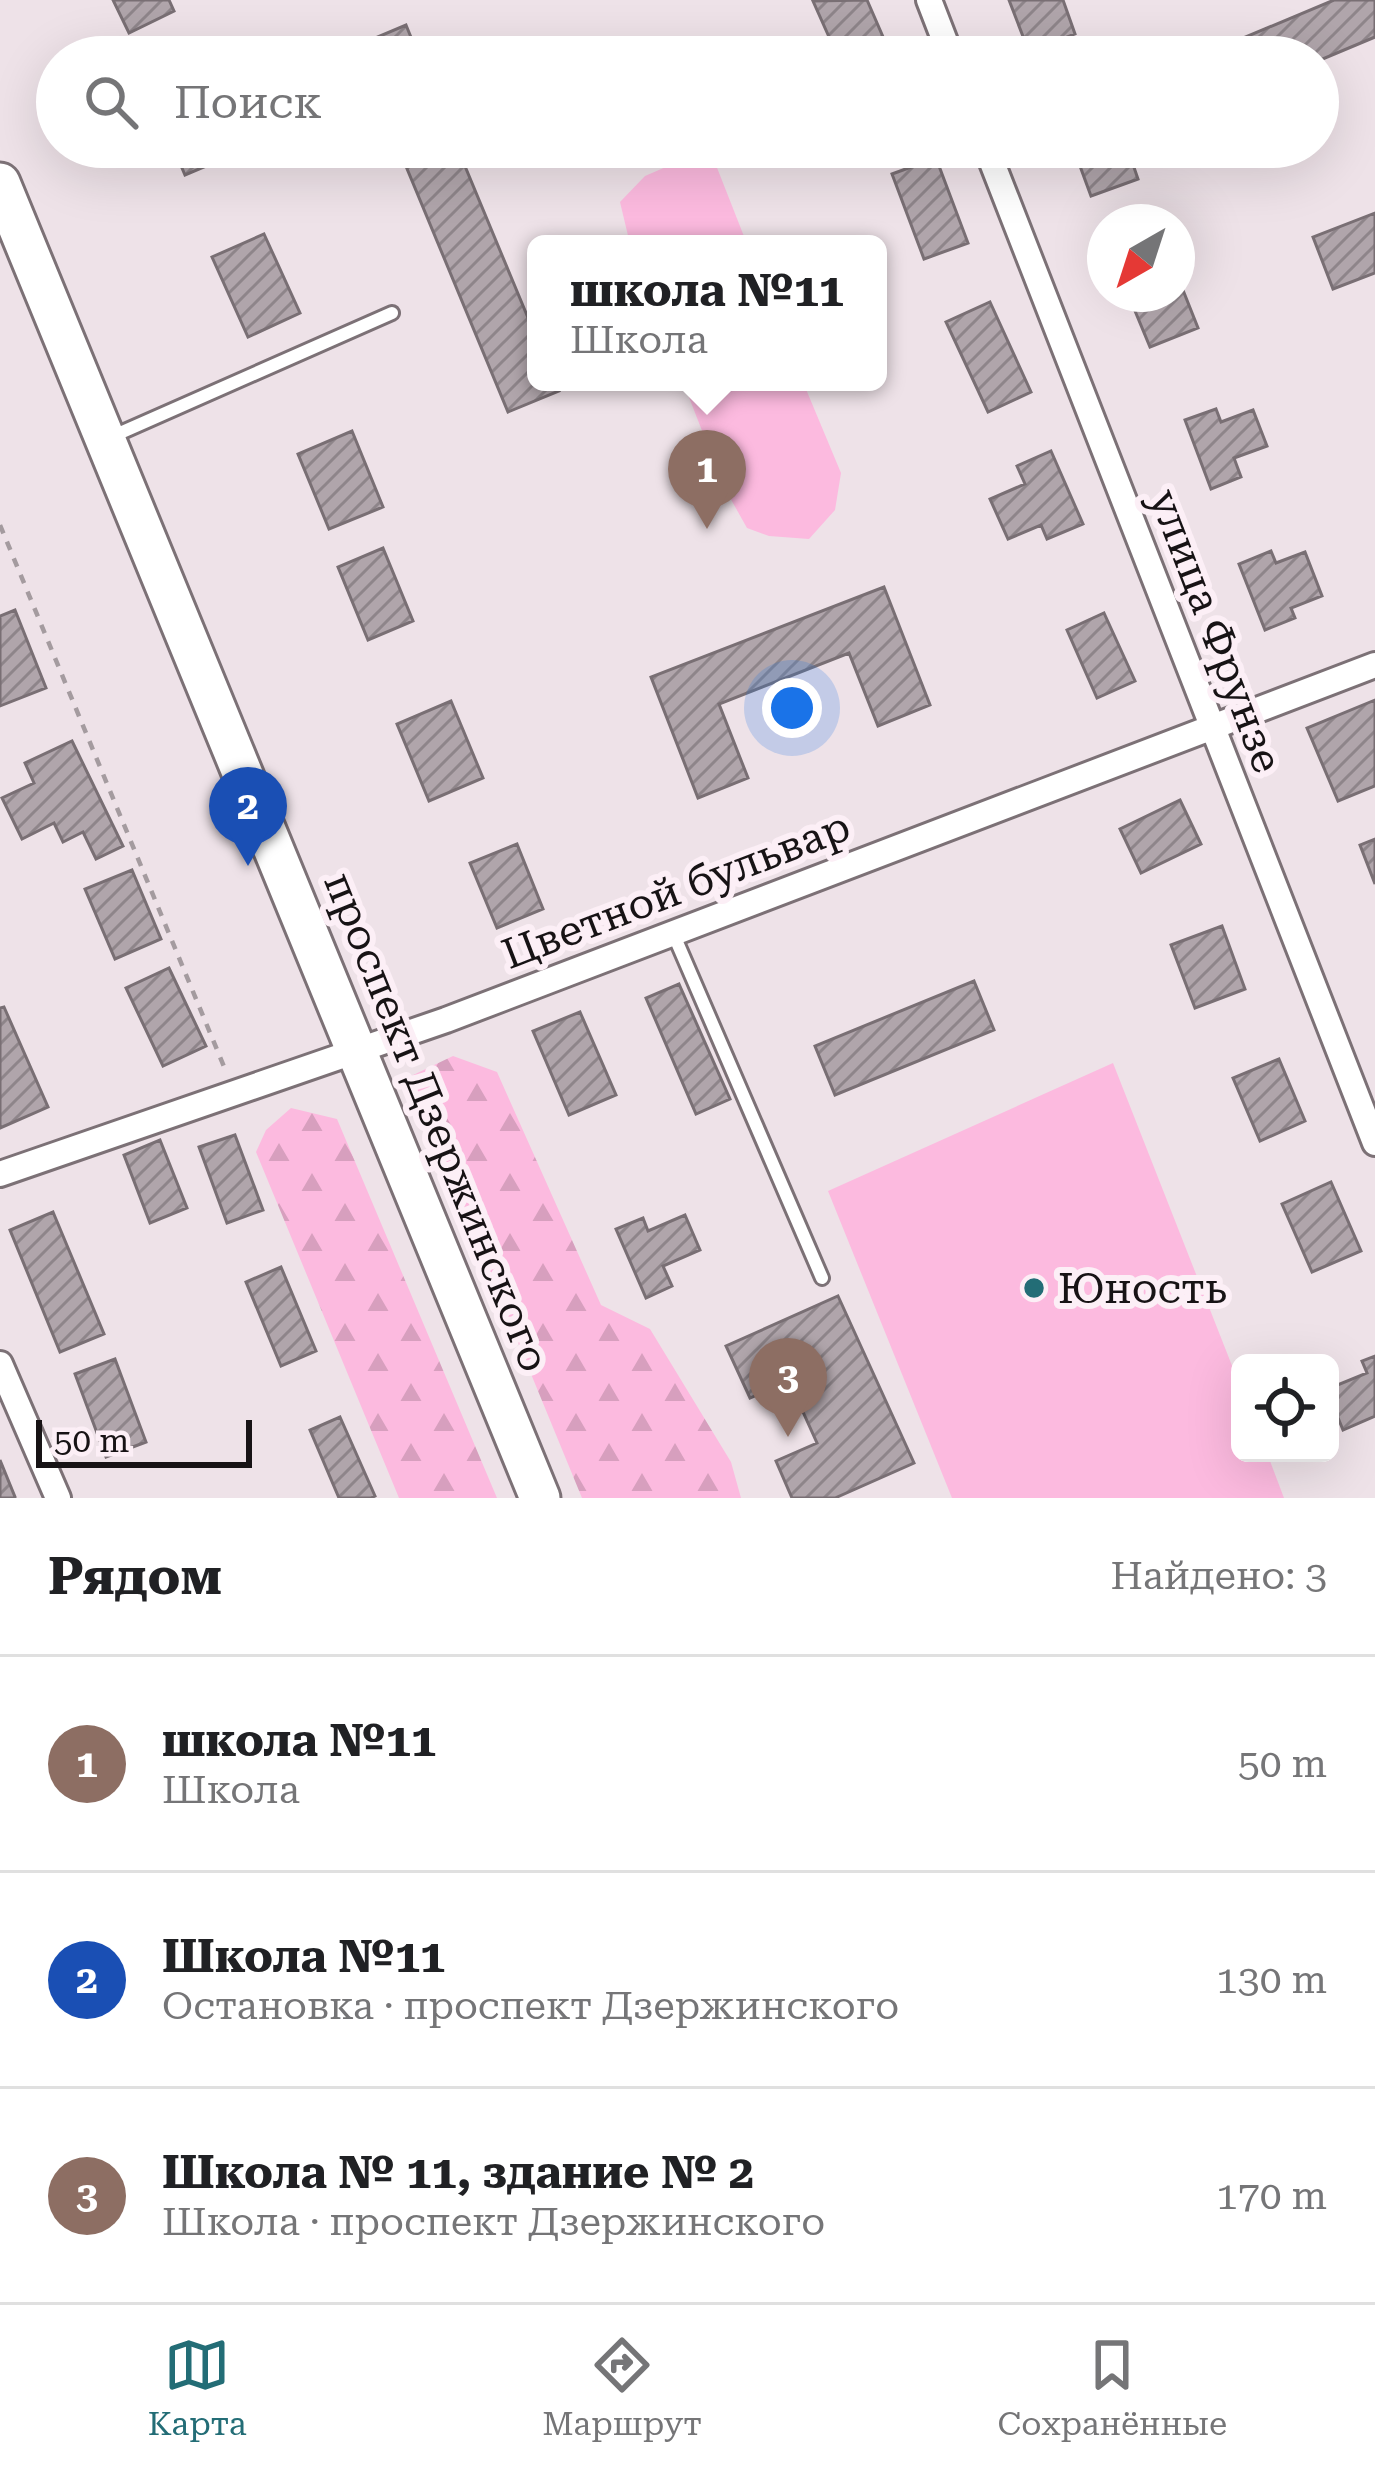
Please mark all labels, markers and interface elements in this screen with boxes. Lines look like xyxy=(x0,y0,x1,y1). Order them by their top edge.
search box xyxy=(36,36,1339,168)
icon: search xyxy=(78,69,144,135)
text: Поиск xyxy=(174,76,322,129)
north arrow xyxy=(1087,204,1195,312)
popup xyxy=(527,235,887,391)
text: школа №11 xyxy=(570,264,844,317)
text: Школа xyxy=(570,317,708,363)
pin: 1 xyxy=(668,430,746,529)
street label: улица Фрунзе xyxy=(1140,483,1292,779)
your location xyxy=(762,678,822,738)
pin: 2 xyxy=(209,767,287,866)
street label: Цветной бульвар xyxy=(495,801,857,979)
street label: проспект Дзержинского xyxy=(314,865,560,1379)
place label: Юность xyxy=(1058,1264,1227,1313)
marker: Юность xyxy=(1021,1275,1047,1301)
pin: 3 xyxy=(749,1338,827,1437)
map controls xyxy=(1231,1354,1339,1462)
button: locate xyxy=(1231,1354,1339,1462)
scale bar xyxy=(36,1414,252,1467)
text: 50 m xyxy=(54,1421,129,1460)
text: Рядом xyxy=(48,1547,222,1606)
text: Найдено: 3 xyxy=(1111,1553,1327,1599)
text: школа №11 xyxy=(162,1714,436,1767)
text: 1 xyxy=(76,1741,98,1787)
text: 50 m xyxy=(1238,1741,1327,1787)
text: Школа xyxy=(162,1767,300,1813)
text: Школа №11 xyxy=(162,1930,445,1983)
text: 2 xyxy=(76,1957,98,2003)
text: 130 m xyxy=(1216,1957,1327,2003)
text: Остановка · проспект Дзержинского xyxy=(162,1983,899,2029)
text: Школа № 11, здание № 2 xyxy=(162,2146,754,2199)
text: 3 xyxy=(76,2173,98,2219)
text: 170 m xyxy=(1216,2173,1327,2219)
text: Школа · проспект Дзержинского xyxy=(162,2199,825,2245)
tab: Карта xyxy=(148,2332,247,2443)
tab: Маршрут xyxy=(542,2332,702,2443)
tab: Сохранённые xyxy=(998,2332,1227,2443)

